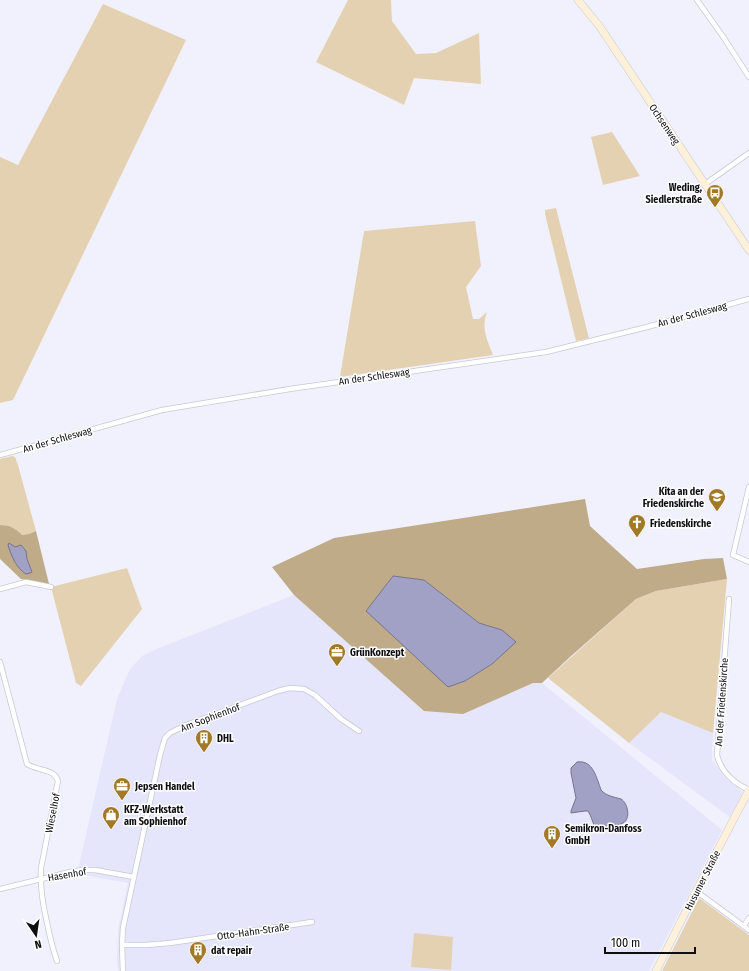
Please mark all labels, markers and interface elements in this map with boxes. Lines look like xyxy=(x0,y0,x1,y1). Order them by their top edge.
street label: Ochsenweg xyxy=(646,102,682,147)
place label: Weding, Siedlerstraße xyxy=(646,182,702,206)
bus stop icon: Weding, Siedlerstraße xyxy=(705,183,725,208)
street label: An der Schleswag xyxy=(656,300,728,330)
street label: An der Schleswag xyxy=(338,366,411,388)
street label: An der Schleswag xyxy=(21,424,93,456)
place label: Kita an der Friedenskirche xyxy=(643,486,704,510)
school or university icon: Kita an der Friedenskirche xyxy=(707,487,727,512)
church icon: Friedenskirche xyxy=(627,513,647,538)
place label: Friedenskirche xyxy=(650,518,711,530)
office icon: GrünKonzept xyxy=(327,642,347,667)
place label: GrünKonzept xyxy=(350,647,405,659)
street label: An der Friedenskirche xyxy=(713,657,731,747)
street label: Am Sophienhof xyxy=(179,701,243,735)
building icon: DHL xyxy=(194,728,214,753)
place label: DHL xyxy=(217,733,234,745)
office icon: Jepsen Handel xyxy=(112,776,132,801)
place label: Jepsen Handel xyxy=(134,781,195,793)
street label: Wieselhof xyxy=(43,791,63,834)
place label: KFZ-Werkstatt am Sophienhof xyxy=(124,804,187,828)
shop icon: KFZ-Werkstatt am Sophienhof xyxy=(101,805,121,830)
place label: Semikron-Danfoss GmbH xyxy=(565,823,642,847)
building icon: Semikron-Danfoss GmbH xyxy=(542,824,562,849)
street label: Husumer Straße xyxy=(683,848,723,913)
street label: Hasenhof xyxy=(47,866,88,884)
north arrow xyxy=(16,915,56,955)
street label: Otto-Hahn-Straße xyxy=(216,921,290,943)
scale bar xyxy=(605,929,695,955)
text: 100 m xyxy=(611,936,640,950)
text: N xyxy=(33,937,43,951)
building icon: dat repair xyxy=(188,940,208,965)
place label: dat repair xyxy=(211,945,252,957)

